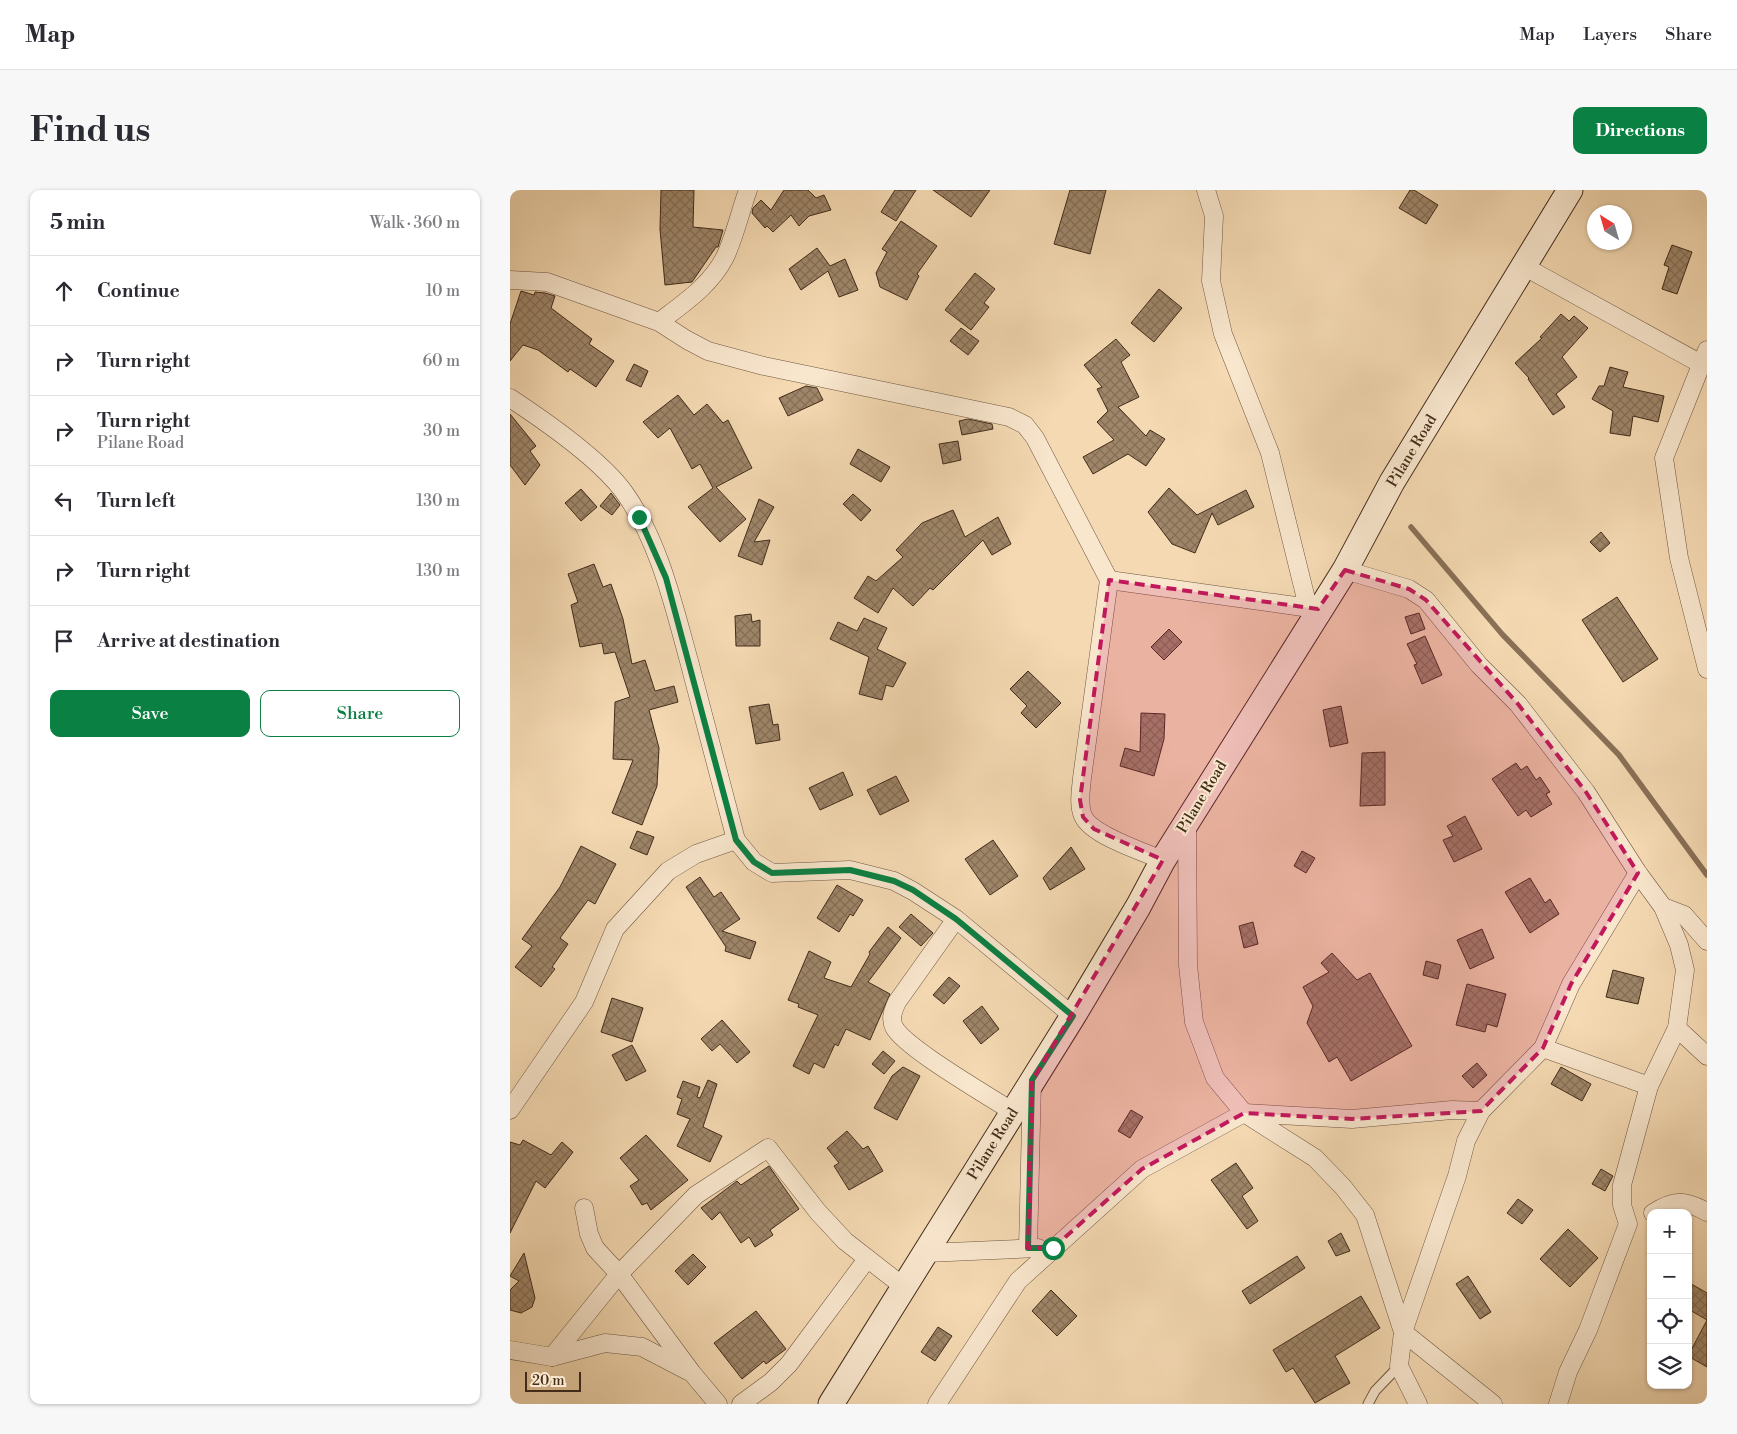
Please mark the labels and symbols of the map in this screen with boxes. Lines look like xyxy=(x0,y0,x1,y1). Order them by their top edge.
north arrow xyxy=(1587,205,1632,250)
street label: Pilane Road xyxy=(1383,411,1441,491)
route end xyxy=(628,506,651,529)
street label: Pilane Road xyxy=(1173,757,1231,837)
street label: Pilane Road xyxy=(963,1104,1023,1184)
route start xyxy=(1042,1237,1065,1260)
scale bar xyxy=(525,1369,581,1392)

